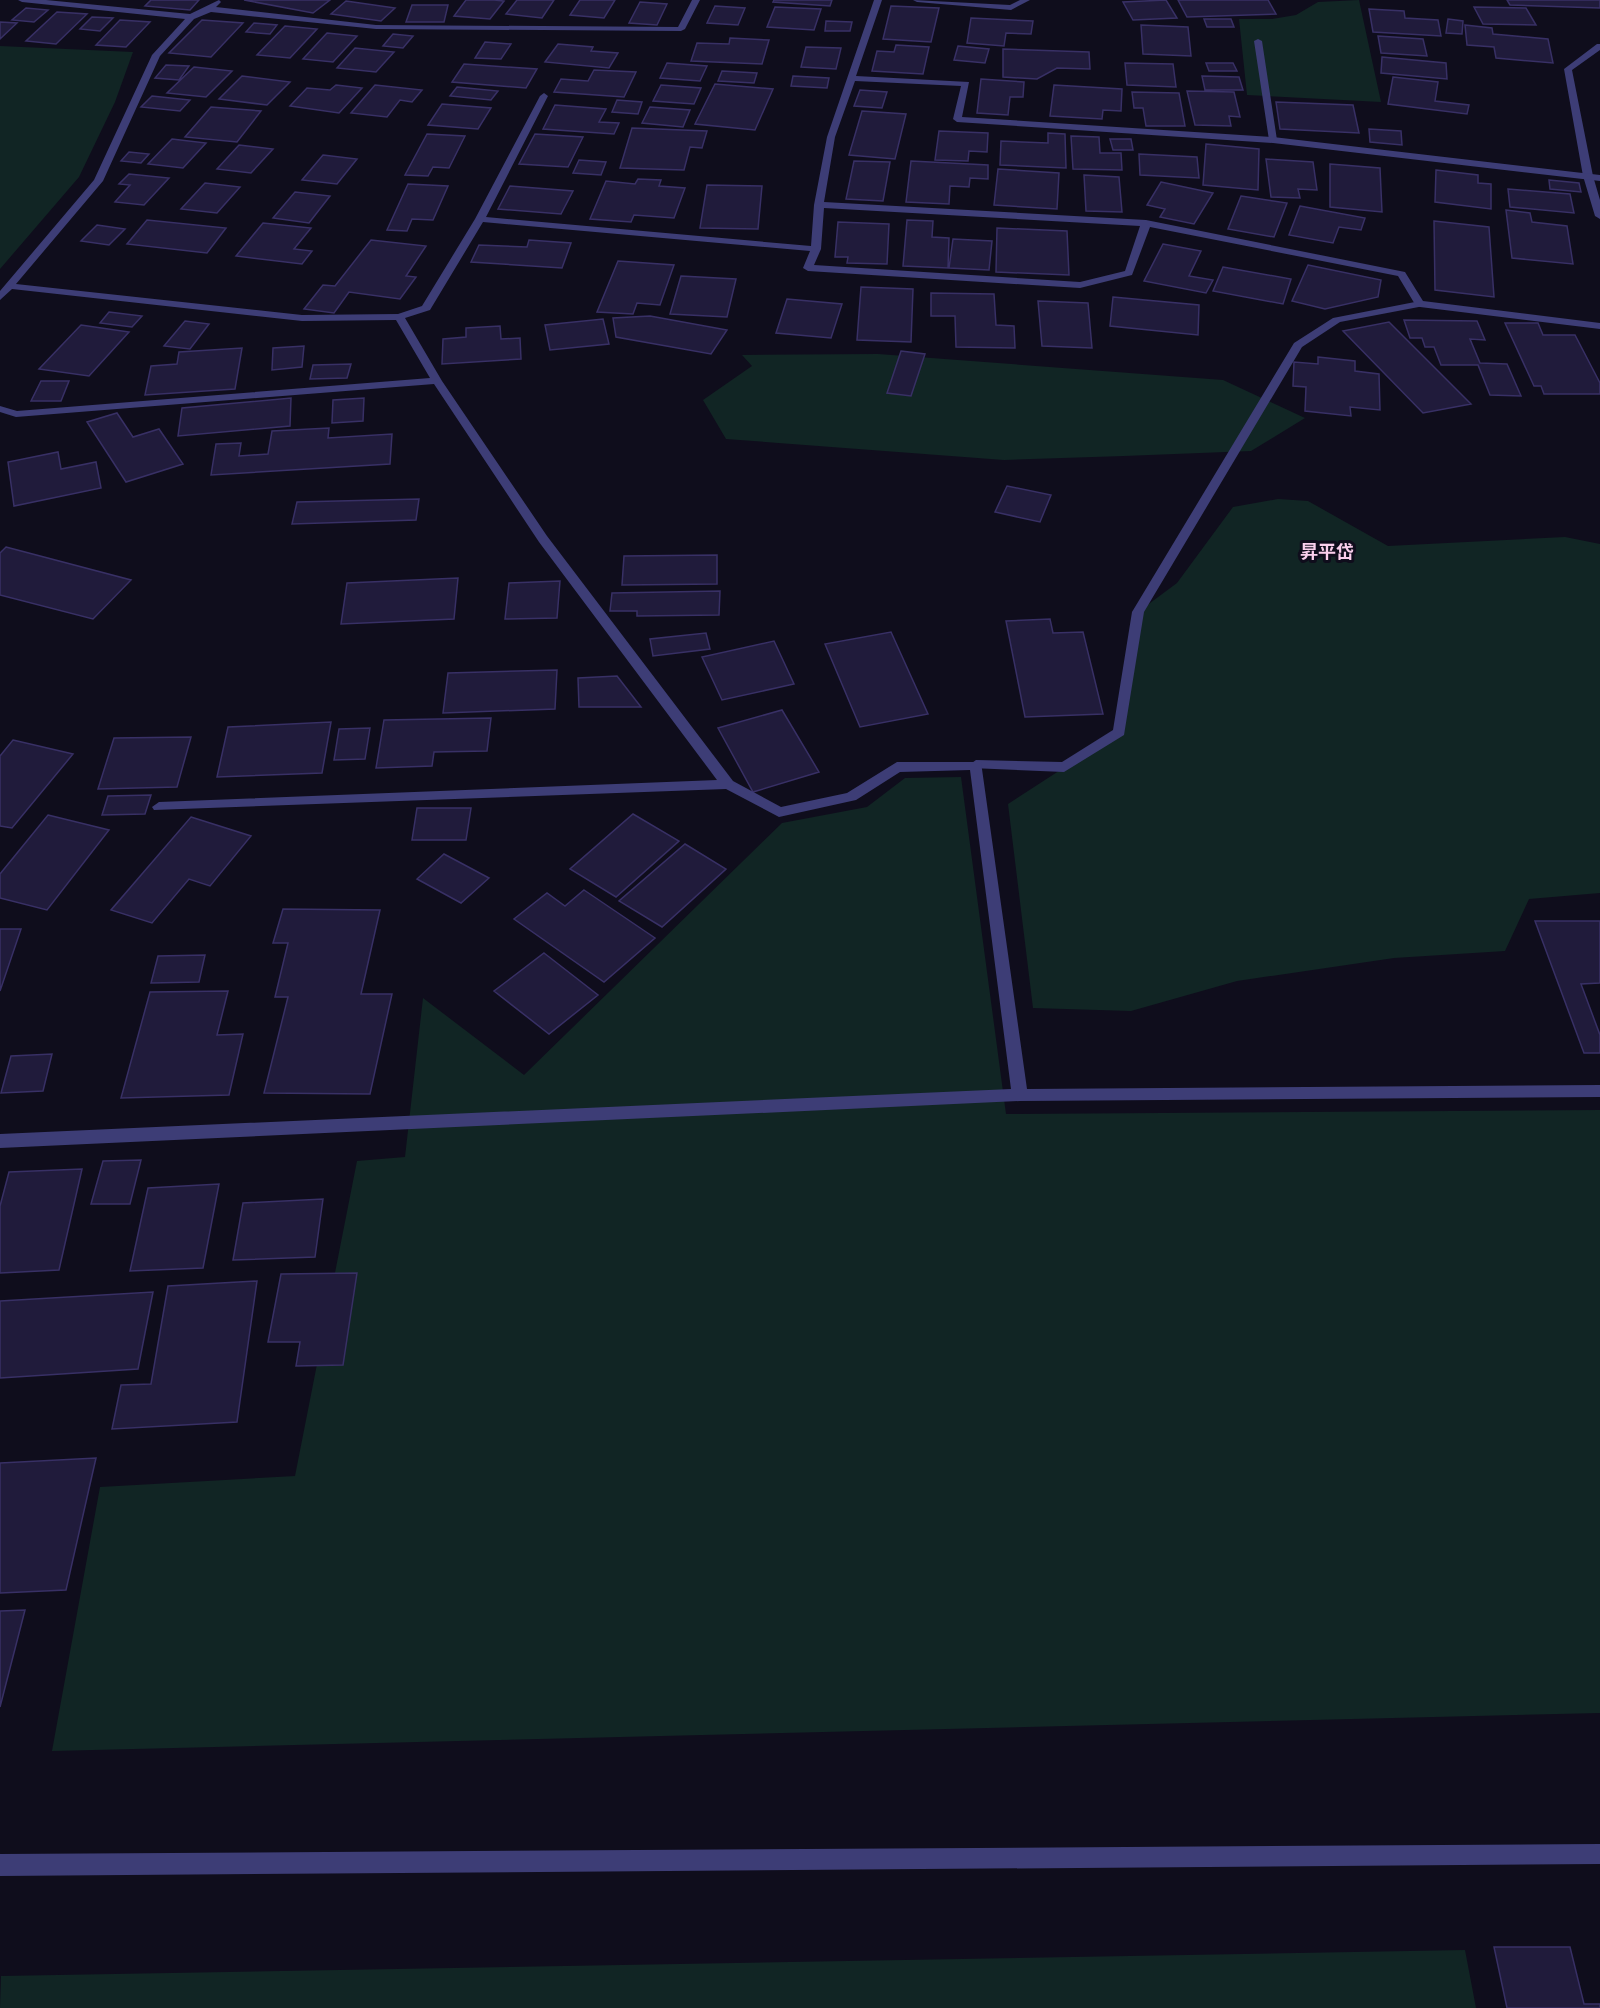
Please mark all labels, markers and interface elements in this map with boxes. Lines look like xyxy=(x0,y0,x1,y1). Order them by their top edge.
district label: 昇平岱 xyxy=(1300,541,1354,563)

